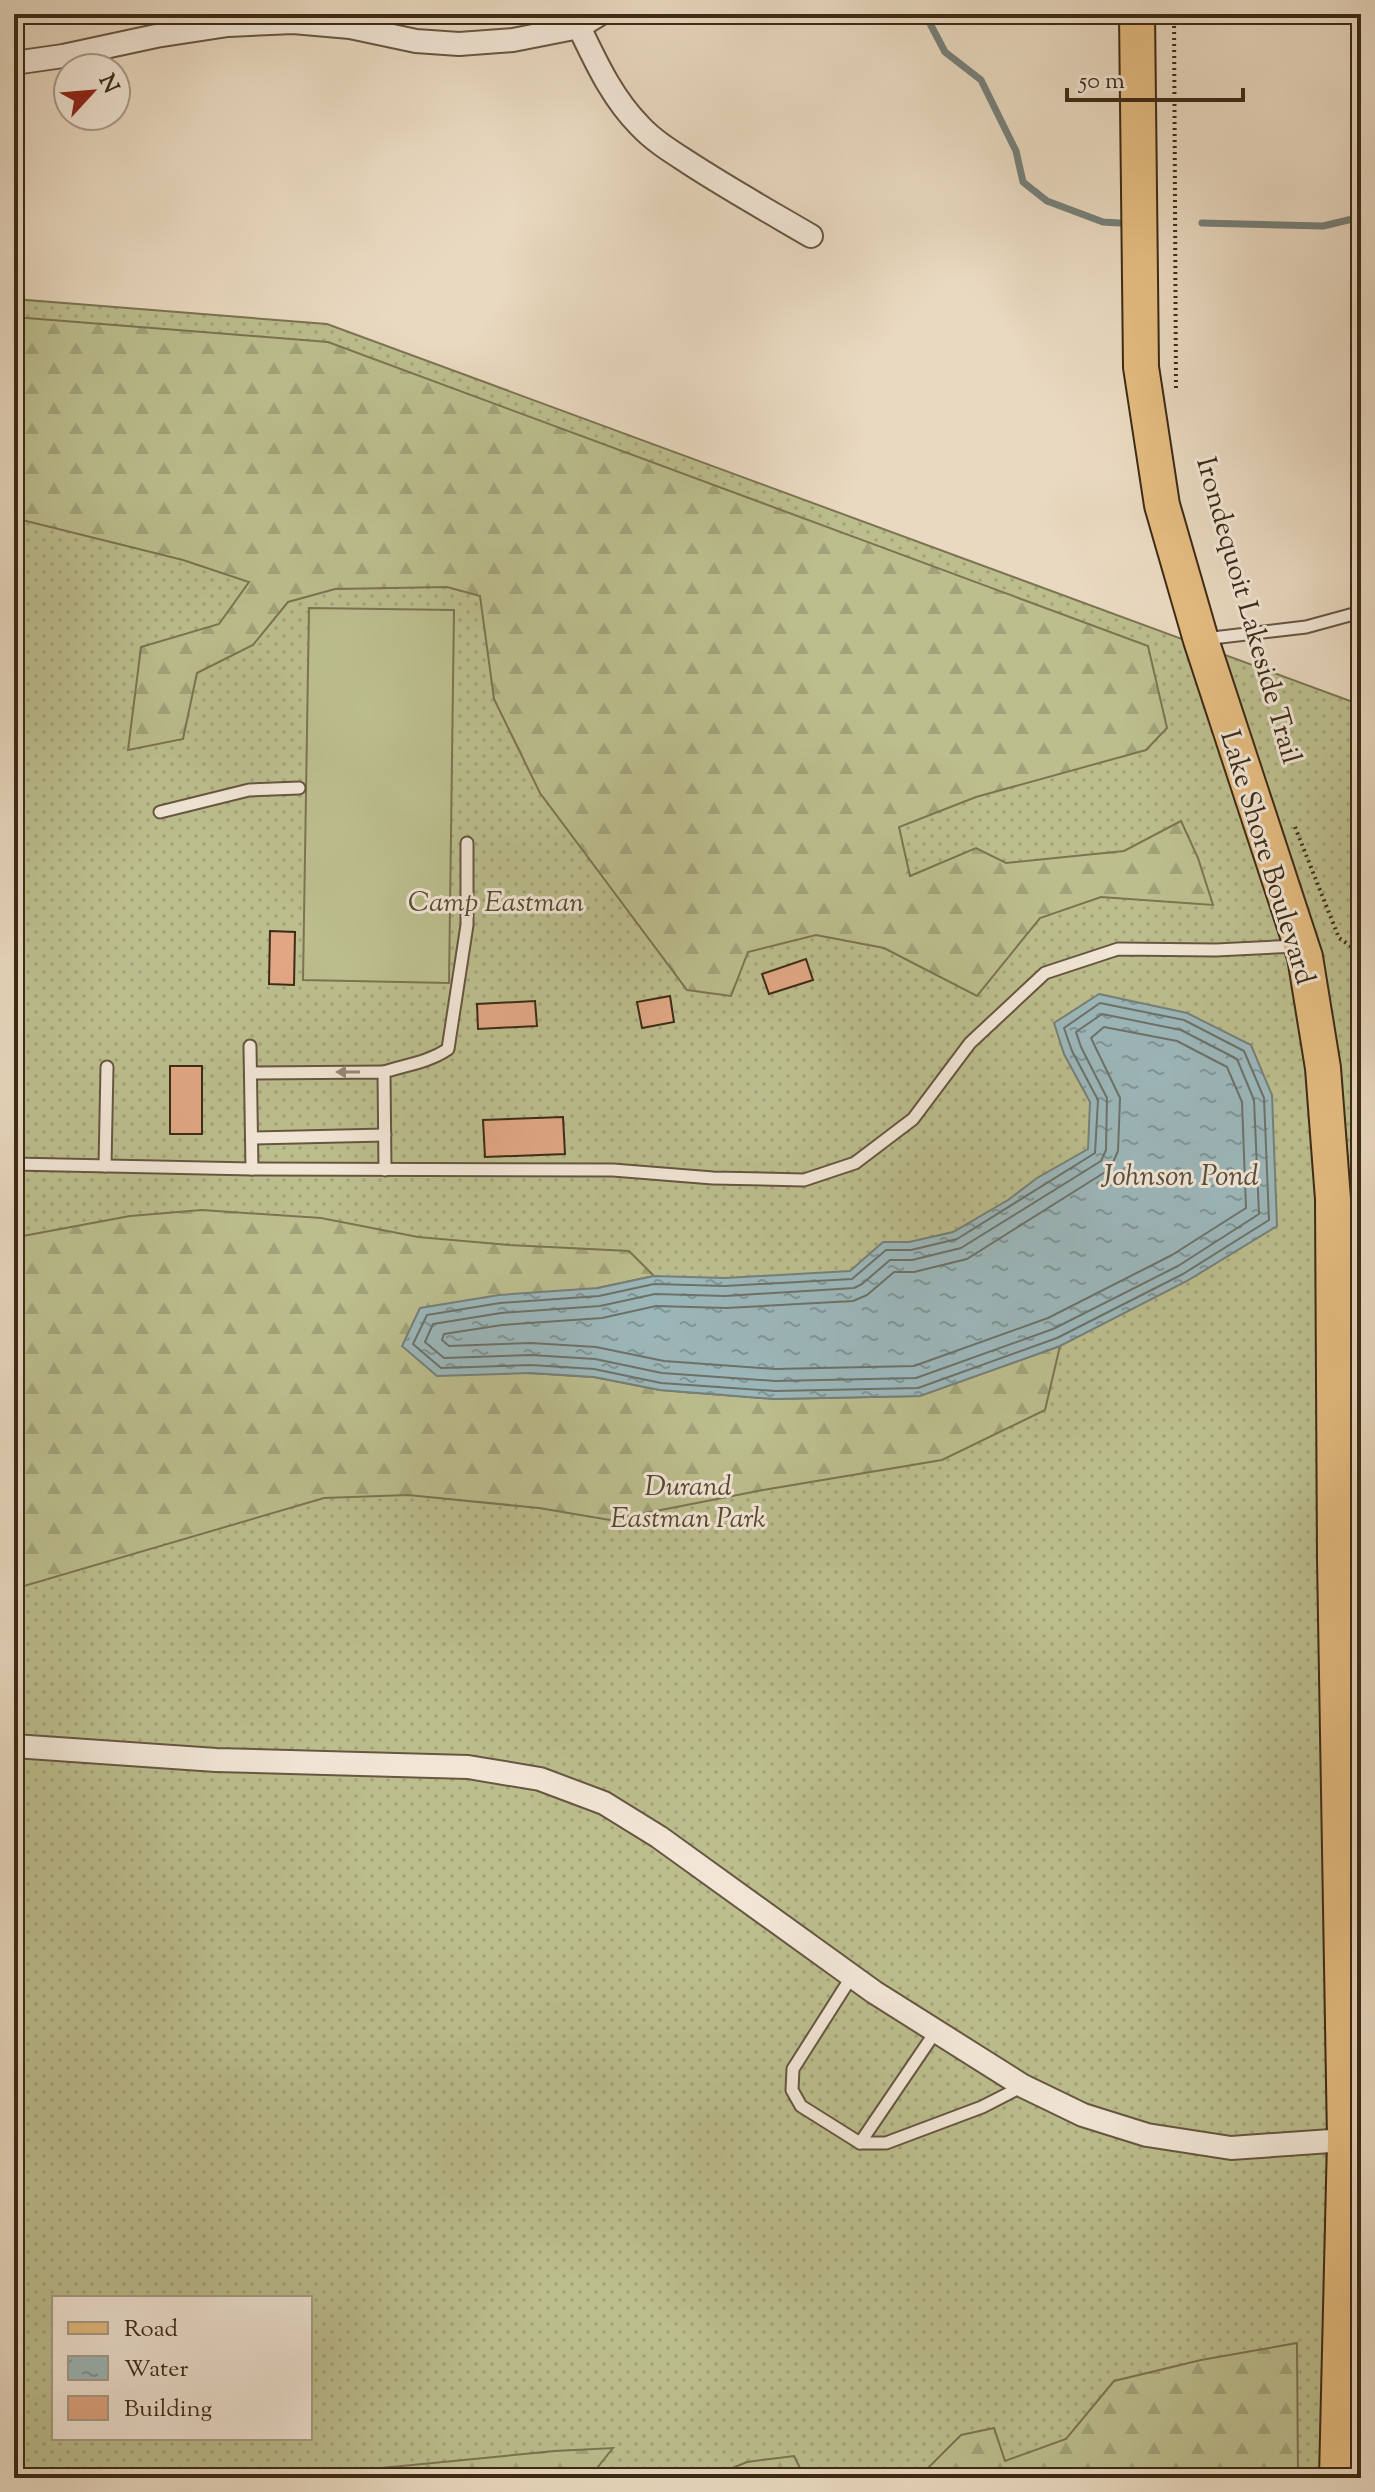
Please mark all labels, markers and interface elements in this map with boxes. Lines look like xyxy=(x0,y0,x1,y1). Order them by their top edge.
north arrow xyxy=(52,52,132,132)
scale bar xyxy=(1067,52,1243,102)
text: 50 m xyxy=(1077,65,1125,99)
text: N xyxy=(89,70,126,100)
street label: Irondequoit Lakeside Trail xyxy=(1184,453,1310,769)
street label: Lake Shore Boulevard xyxy=(1208,726,1324,990)
park label: Camp Eastman xyxy=(408,884,584,924)
one-way arrow xyxy=(335,1066,360,1078)
water label: Johnson Pond xyxy=(1100,1156,1259,1199)
park label: Durand Eastman Park xyxy=(610,1468,766,1540)
legend xyxy=(52,2296,312,2440)
text: Road xyxy=(124,2313,178,2347)
text: Water xyxy=(124,2353,188,2387)
text: Building xyxy=(124,2393,213,2427)

